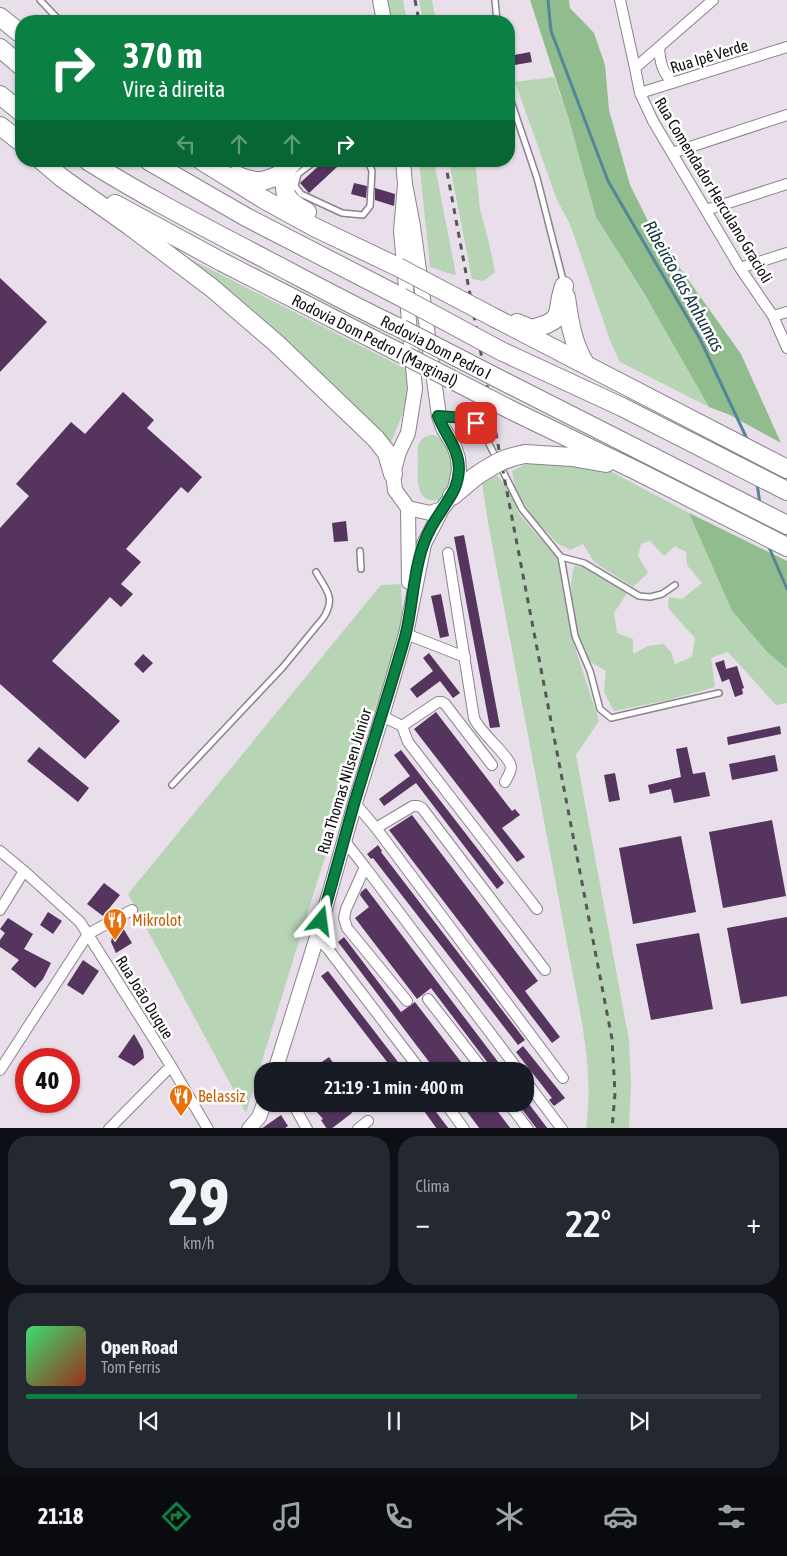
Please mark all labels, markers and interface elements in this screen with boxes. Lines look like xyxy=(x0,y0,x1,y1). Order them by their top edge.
icon: right xyxy=(40,35,105,100)
text: 370 m xyxy=(123,35,202,75)
street label: Rua Ipê Verde xyxy=(668,36,751,77)
text: Vire à direita xyxy=(123,76,225,102)
street label: Rua Comendador Herculano Gracioli xyxy=(651,94,777,286)
icon: left xyxy=(172,130,200,158)
icon: ahead xyxy=(225,130,253,158)
icon: ahead xyxy=(278,130,306,158)
icon: right xyxy=(331,130,359,158)
water label: Ribeirão das Anhumas xyxy=(639,217,729,355)
street label: Rodovia Dom Pedro I (Marginal) xyxy=(289,290,461,390)
street label: Rodovia Dom Pedro I xyxy=(378,311,494,383)
pin xyxy=(455,402,497,444)
icon: arrive xyxy=(462,409,490,437)
street label: Rua Thomas Nilsen Júnior xyxy=(313,706,375,856)
position arrow xyxy=(294,894,346,946)
restaurant icon: Mikrolot xyxy=(102,907,128,941)
place label: Mikrolot xyxy=(132,911,182,929)
street label: Rua João Duque xyxy=(112,952,178,1042)
speed limit sign: 40 xyxy=(15,1048,80,1113)
text: 21:19 · 1 min · 400 m xyxy=(324,1076,464,1098)
restaurant icon: Belassiz xyxy=(168,1083,194,1117)
place label: Belassiz xyxy=(198,1087,246,1105)
text: 29 xyxy=(168,1164,229,1239)
text: Clima xyxy=(416,1177,450,1195)
text: 22° xyxy=(565,1202,611,1245)
text: − xyxy=(416,1207,430,1239)
text: + xyxy=(746,1207,761,1239)
text: km/h xyxy=(183,1234,215,1252)
text: Open Road xyxy=(101,1336,178,1358)
text: Tom Ferris xyxy=(101,1358,160,1376)
icon: previous xyxy=(135,1407,163,1435)
icon: pause xyxy=(380,1407,408,1435)
icon: next xyxy=(625,1407,653,1435)
icon: directions xyxy=(159,1499,194,1534)
icon: music xyxy=(270,1499,305,1534)
icon: phone xyxy=(381,1499,416,1534)
icon: climate xyxy=(492,1499,527,1534)
icon: car xyxy=(603,1499,638,1534)
icon: filters xyxy=(714,1499,749,1534)
text: 21:18 xyxy=(38,1503,83,1529)

